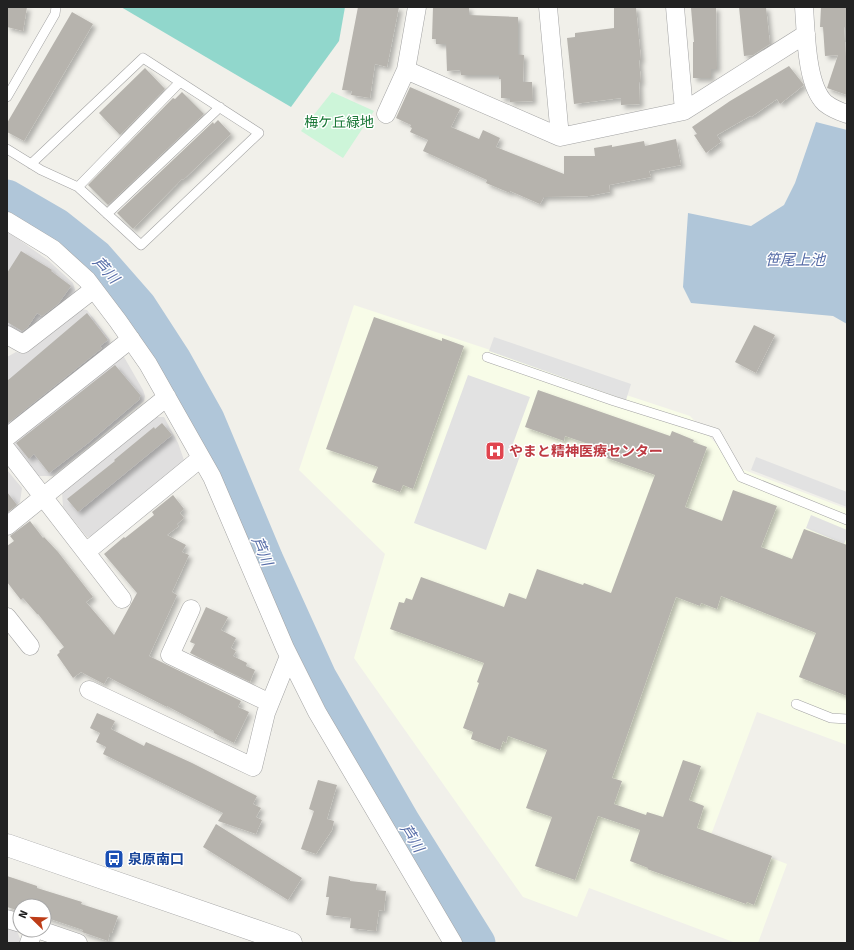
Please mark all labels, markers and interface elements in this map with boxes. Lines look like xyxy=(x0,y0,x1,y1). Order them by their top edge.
park label: 梅ケ丘緑地 xyxy=(304,114,374,131)
water label: 笹尾上池 xyxy=(765,251,827,269)
water label: 芦川 xyxy=(89,253,124,289)
hospital icon: やまと精神医療センター xyxy=(484,440,506,462)
place label: やまと精神医療センター xyxy=(509,443,663,460)
water label: 芦川 xyxy=(248,534,277,570)
water label: 芦川 xyxy=(396,821,429,857)
bus stop icon: 泉原南口 xyxy=(103,848,125,870)
place label: 泉原南口 xyxy=(128,851,184,868)
north arrow xyxy=(12,898,52,938)
text: N xyxy=(16,908,31,920)

